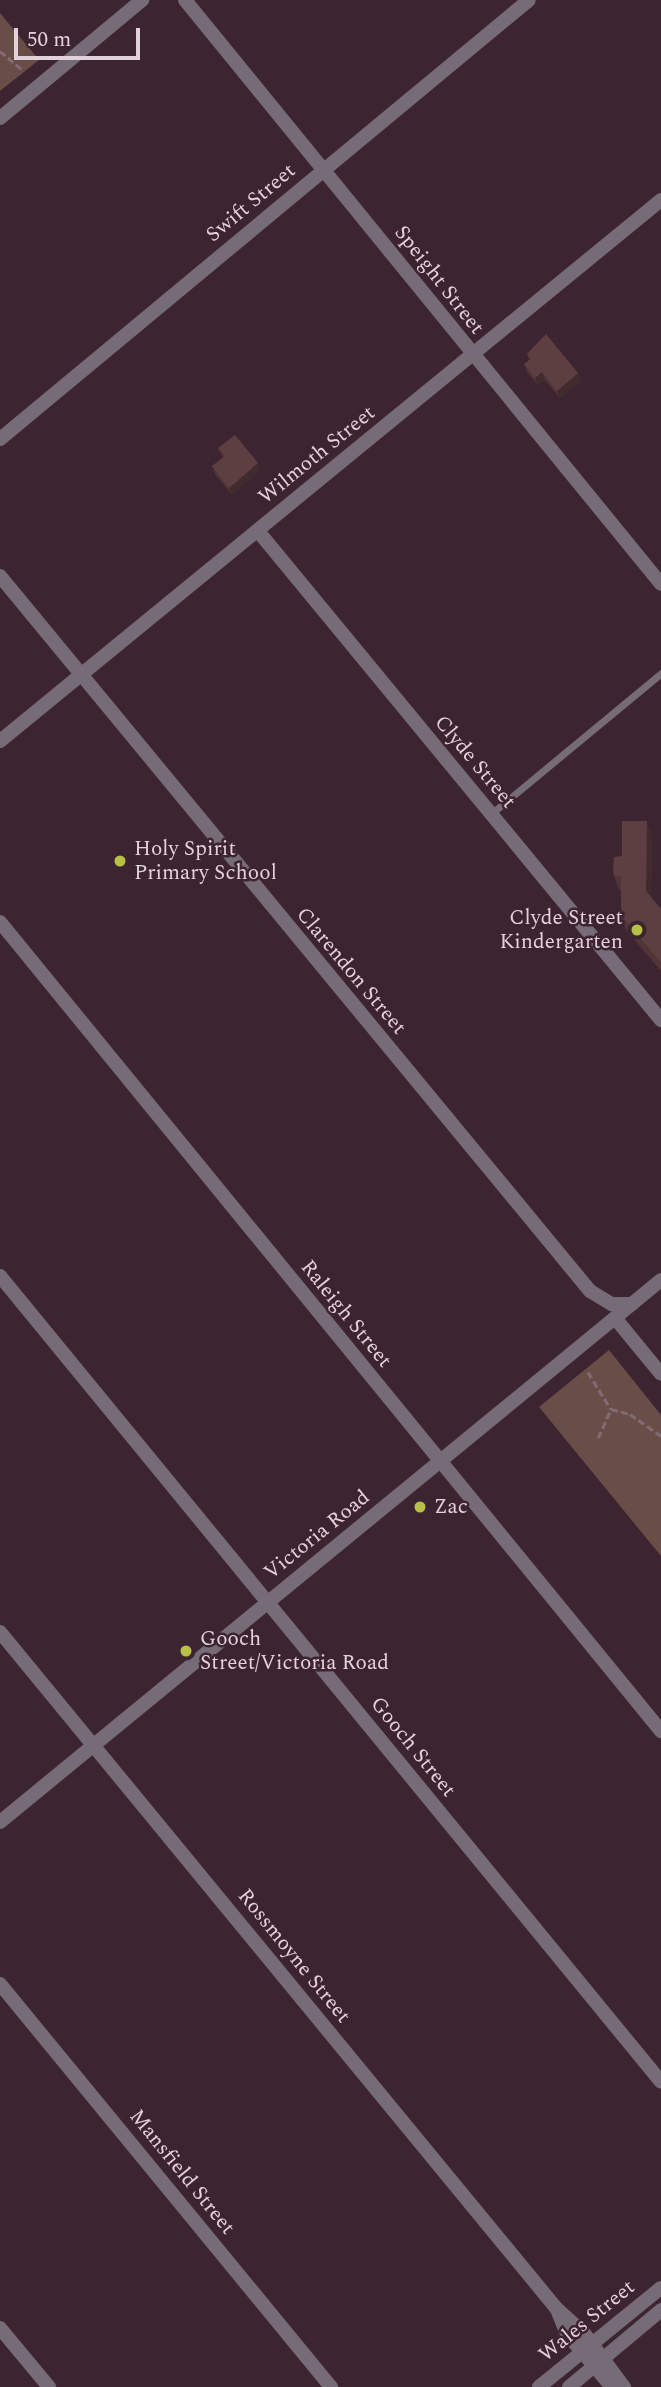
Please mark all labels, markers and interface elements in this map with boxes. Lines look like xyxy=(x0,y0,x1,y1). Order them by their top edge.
scale bar xyxy=(18,14,144,58)
text: 50 m xyxy=(27,24,71,56)
street label: Swift Street xyxy=(201,158,301,248)
street label: Speight Street xyxy=(389,221,489,339)
street label: Wilmoth Street xyxy=(254,400,380,510)
street label: Clyde Street xyxy=(429,710,521,814)
place label: Holy Spirit Primary School xyxy=(134,836,277,886)
marker: Holy Spirit Primary School xyxy=(112,853,128,869)
street label: Clarendon Street xyxy=(291,902,411,1040)
place label: Clyde Street Kindergarten xyxy=(499,905,623,955)
marker: Clyde Street Kindergarten xyxy=(629,922,645,938)
street label: Raleigh Street xyxy=(295,1255,397,1373)
street label: Victoria Road xyxy=(259,1485,375,1585)
place label: Zac xyxy=(434,1494,468,1520)
marker: Zac xyxy=(412,1499,428,1515)
place label: Gooch Street/Victoria Road xyxy=(200,1626,389,1676)
marker: Gooch Street/Victoria Road xyxy=(178,1643,194,1659)
street label: Gooch Street xyxy=(365,1692,461,1802)
street label: Rossmoyne Street xyxy=(232,1884,356,2028)
street label: Mansfield Street xyxy=(124,2104,240,2240)
street label: Wales Street xyxy=(534,2275,640,2367)

